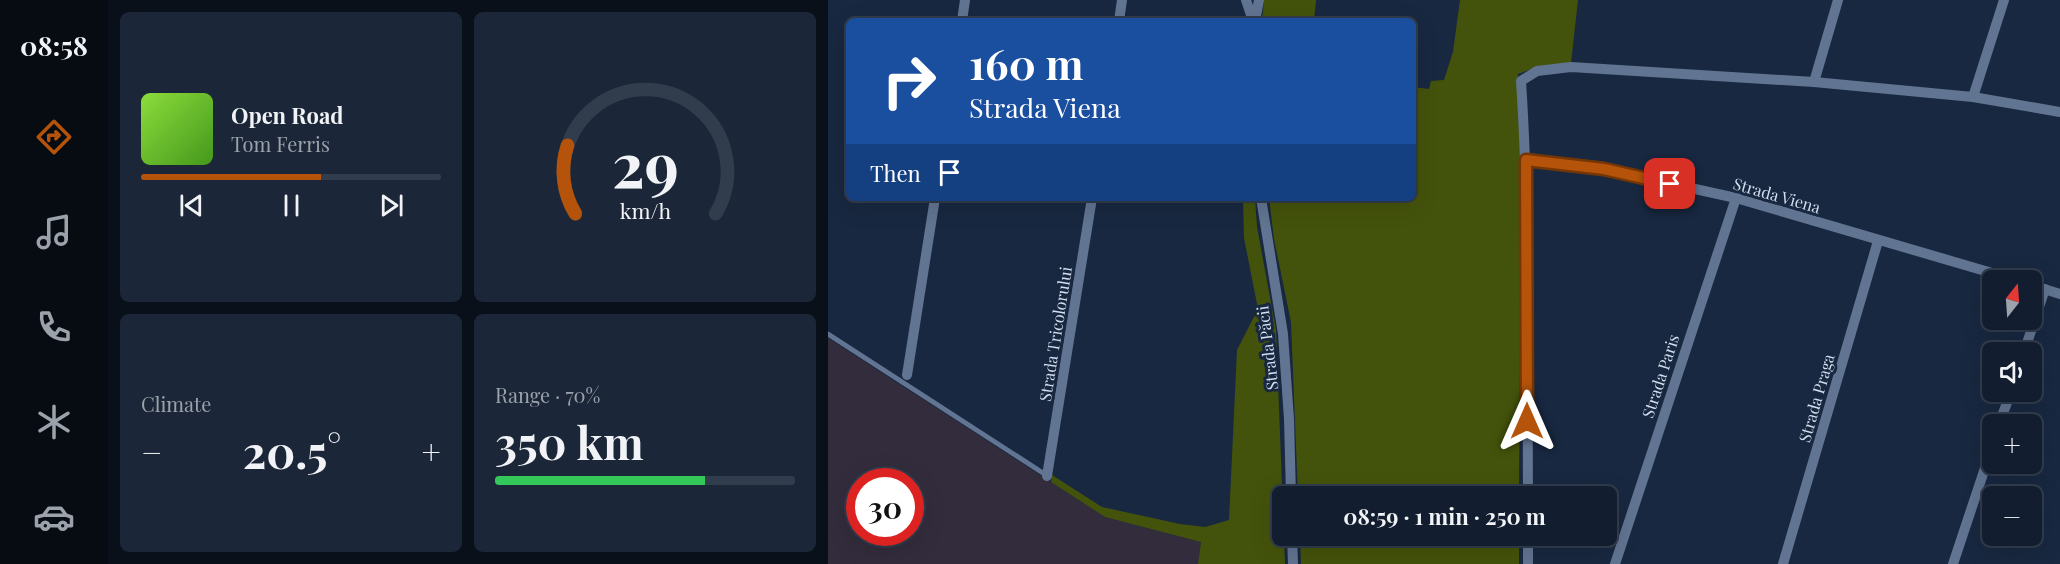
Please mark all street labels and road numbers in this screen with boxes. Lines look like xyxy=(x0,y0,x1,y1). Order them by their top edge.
street label: Strada Viena xyxy=(1731,173,1823,217)
street label: Strada Tricolorului xyxy=(1034,265,1076,403)
street label: Strada Păcii xyxy=(1251,304,1283,391)
street label: Strada Paris xyxy=(1637,332,1683,420)
street label: Strada Praga xyxy=(1793,351,1839,445)

